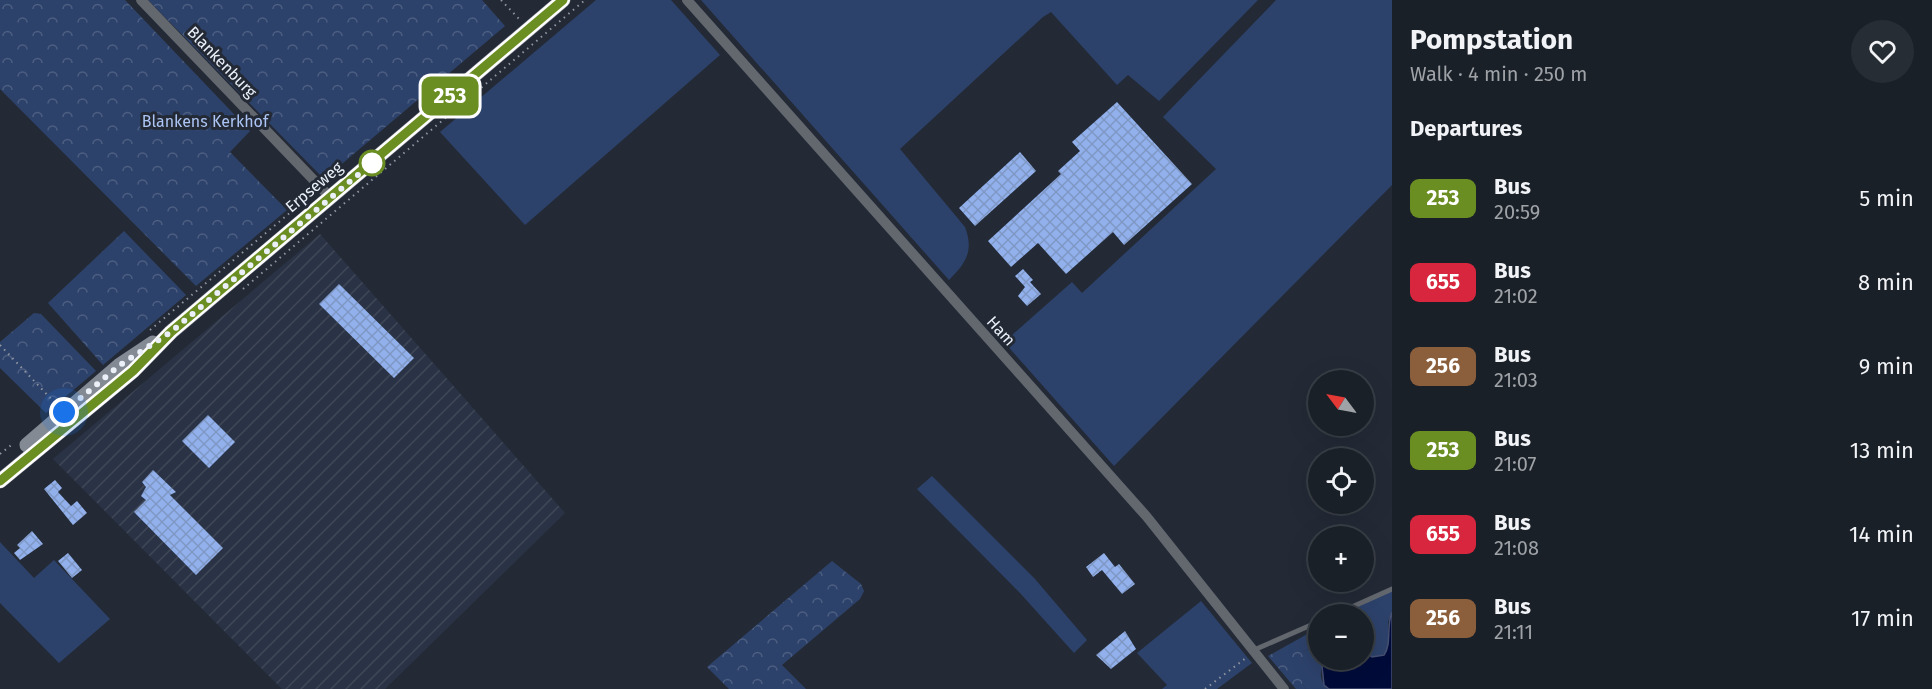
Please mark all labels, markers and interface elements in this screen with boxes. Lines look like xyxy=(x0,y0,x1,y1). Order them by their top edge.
button: heart xyxy=(1851,20,1914,83)
street label: Blankenburg xyxy=(183,22,261,102)
text: Pompstation xyxy=(1410,23,1573,56)
text: Walk · 4 min · 250 m xyxy=(1410,62,1587,86)
line badge: 253 xyxy=(416,76,484,116)
text: 253 xyxy=(434,83,466,109)
park label: Blankens Kerkhof xyxy=(142,112,270,131)
text: Departures xyxy=(1410,115,1522,142)
unlabelled marker xyxy=(359,150,385,176)
street label: Erpseweg xyxy=(282,157,347,216)
text: Bus xyxy=(1494,173,1531,200)
text: 253 xyxy=(1427,185,1459,211)
text: 5 min xyxy=(1859,185,1914,212)
text: 20:59 xyxy=(1494,200,1540,224)
text: Bus xyxy=(1494,257,1531,284)
text: 655 xyxy=(1426,269,1460,295)
text: 8 min xyxy=(1858,269,1914,296)
text: 21:02 xyxy=(1494,284,1538,308)
street label: Ham xyxy=(983,312,1019,350)
text: Bus xyxy=(1494,341,1531,368)
text: 256 xyxy=(1426,353,1460,379)
text: 9 min xyxy=(1859,353,1914,380)
text: 21:03 xyxy=(1494,368,1538,392)
north arrow xyxy=(1308,370,1374,436)
map controls xyxy=(1308,370,1374,670)
your location xyxy=(49,397,79,427)
text: Bus xyxy=(1494,425,1531,452)
text: 253 xyxy=(1427,437,1459,463)
text: 13 min xyxy=(1850,437,1914,464)
button: locate xyxy=(1308,448,1374,514)
text: 21:07 xyxy=(1494,452,1537,476)
text: Bus xyxy=(1494,509,1531,536)
text: 655 xyxy=(1426,521,1460,547)
text: 14 min xyxy=(1849,521,1914,548)
button: + xyxy=(1308,526,1374,592)
text: 21:08 xyxy=(1494,536,1539,560)
text: Bus xyxy=(1494,593,1531,620)
button: − xyxy=(1308,604,1374,670)
text: 256 xyxy=(1426,605,1460,631)
text: 17 min xyxy=(1851,605,1914,632)
text: 21:11 xyxy=(1494,620,1533,644)

